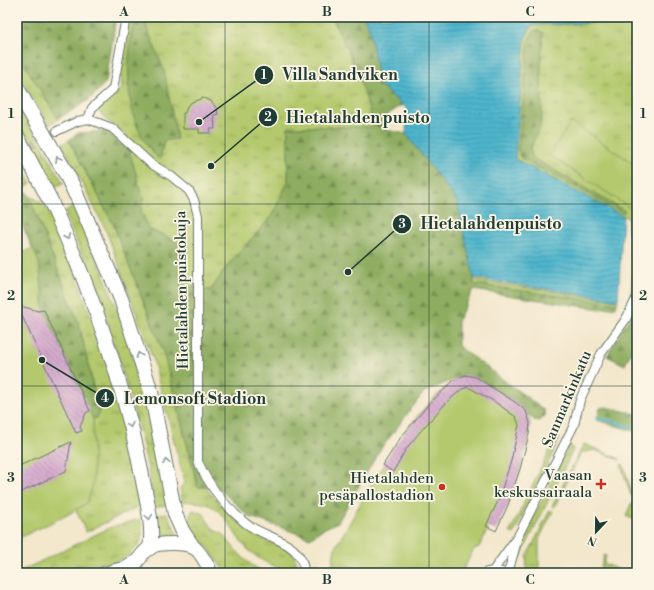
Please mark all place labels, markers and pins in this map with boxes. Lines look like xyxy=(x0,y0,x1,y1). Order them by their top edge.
callout: Villa Sandviken xyxy=(254,61,406,89)
callout: Hietalahden puisto xyxy=(258,103,438,131)
callout: Hietalahdenpuisto xyxy=(392,210,569,238)
callout: Lemonsoft Stadion xyxy=(95,384,274,412)
place label: Vaasan keskussairaala xyxy=(494,466,592,502)
place label: Hietalahden pesäpallostadion xyxy=(319,469,434,505)
marker: Vaasan keskussairaala xyxy=(595,478,607,490)
marker: Hietalahden pesäpallostadion xyxy=(437,482,447,492)

